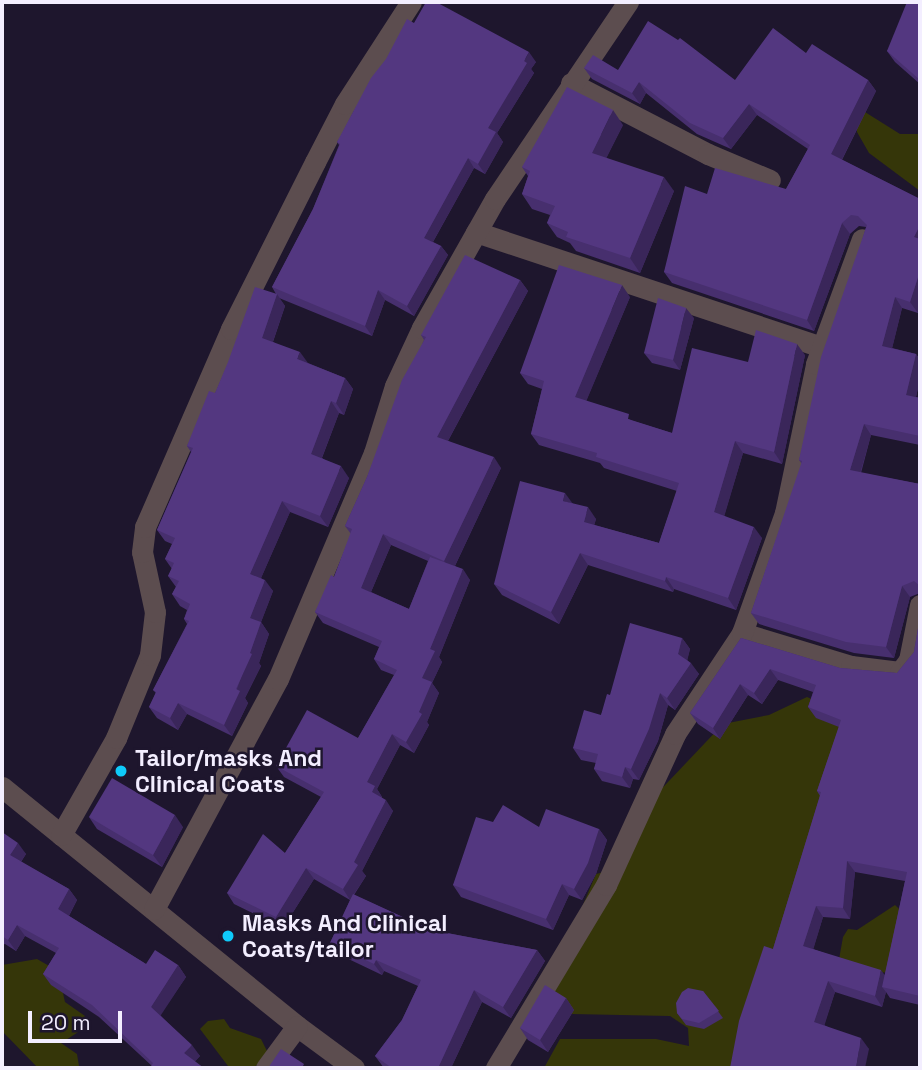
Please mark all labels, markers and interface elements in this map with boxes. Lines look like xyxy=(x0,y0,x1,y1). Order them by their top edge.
place label: Tailor/masks And Clinical Coats xyxy=(135,744,322,798)
marker: Tailor/masks And Clinical Coats xyxy=(113,763,129,779)
place label: Masks And Clinical Coats/tailor xyxy=(242,909,448,963)
marker: Masks And Clinical Coats/tailor xyxy=(220,928,236,944)
scale bar xyxy=(32,996,126,1040)
text: 20 m xyxy=(41,1009,91,1036)

